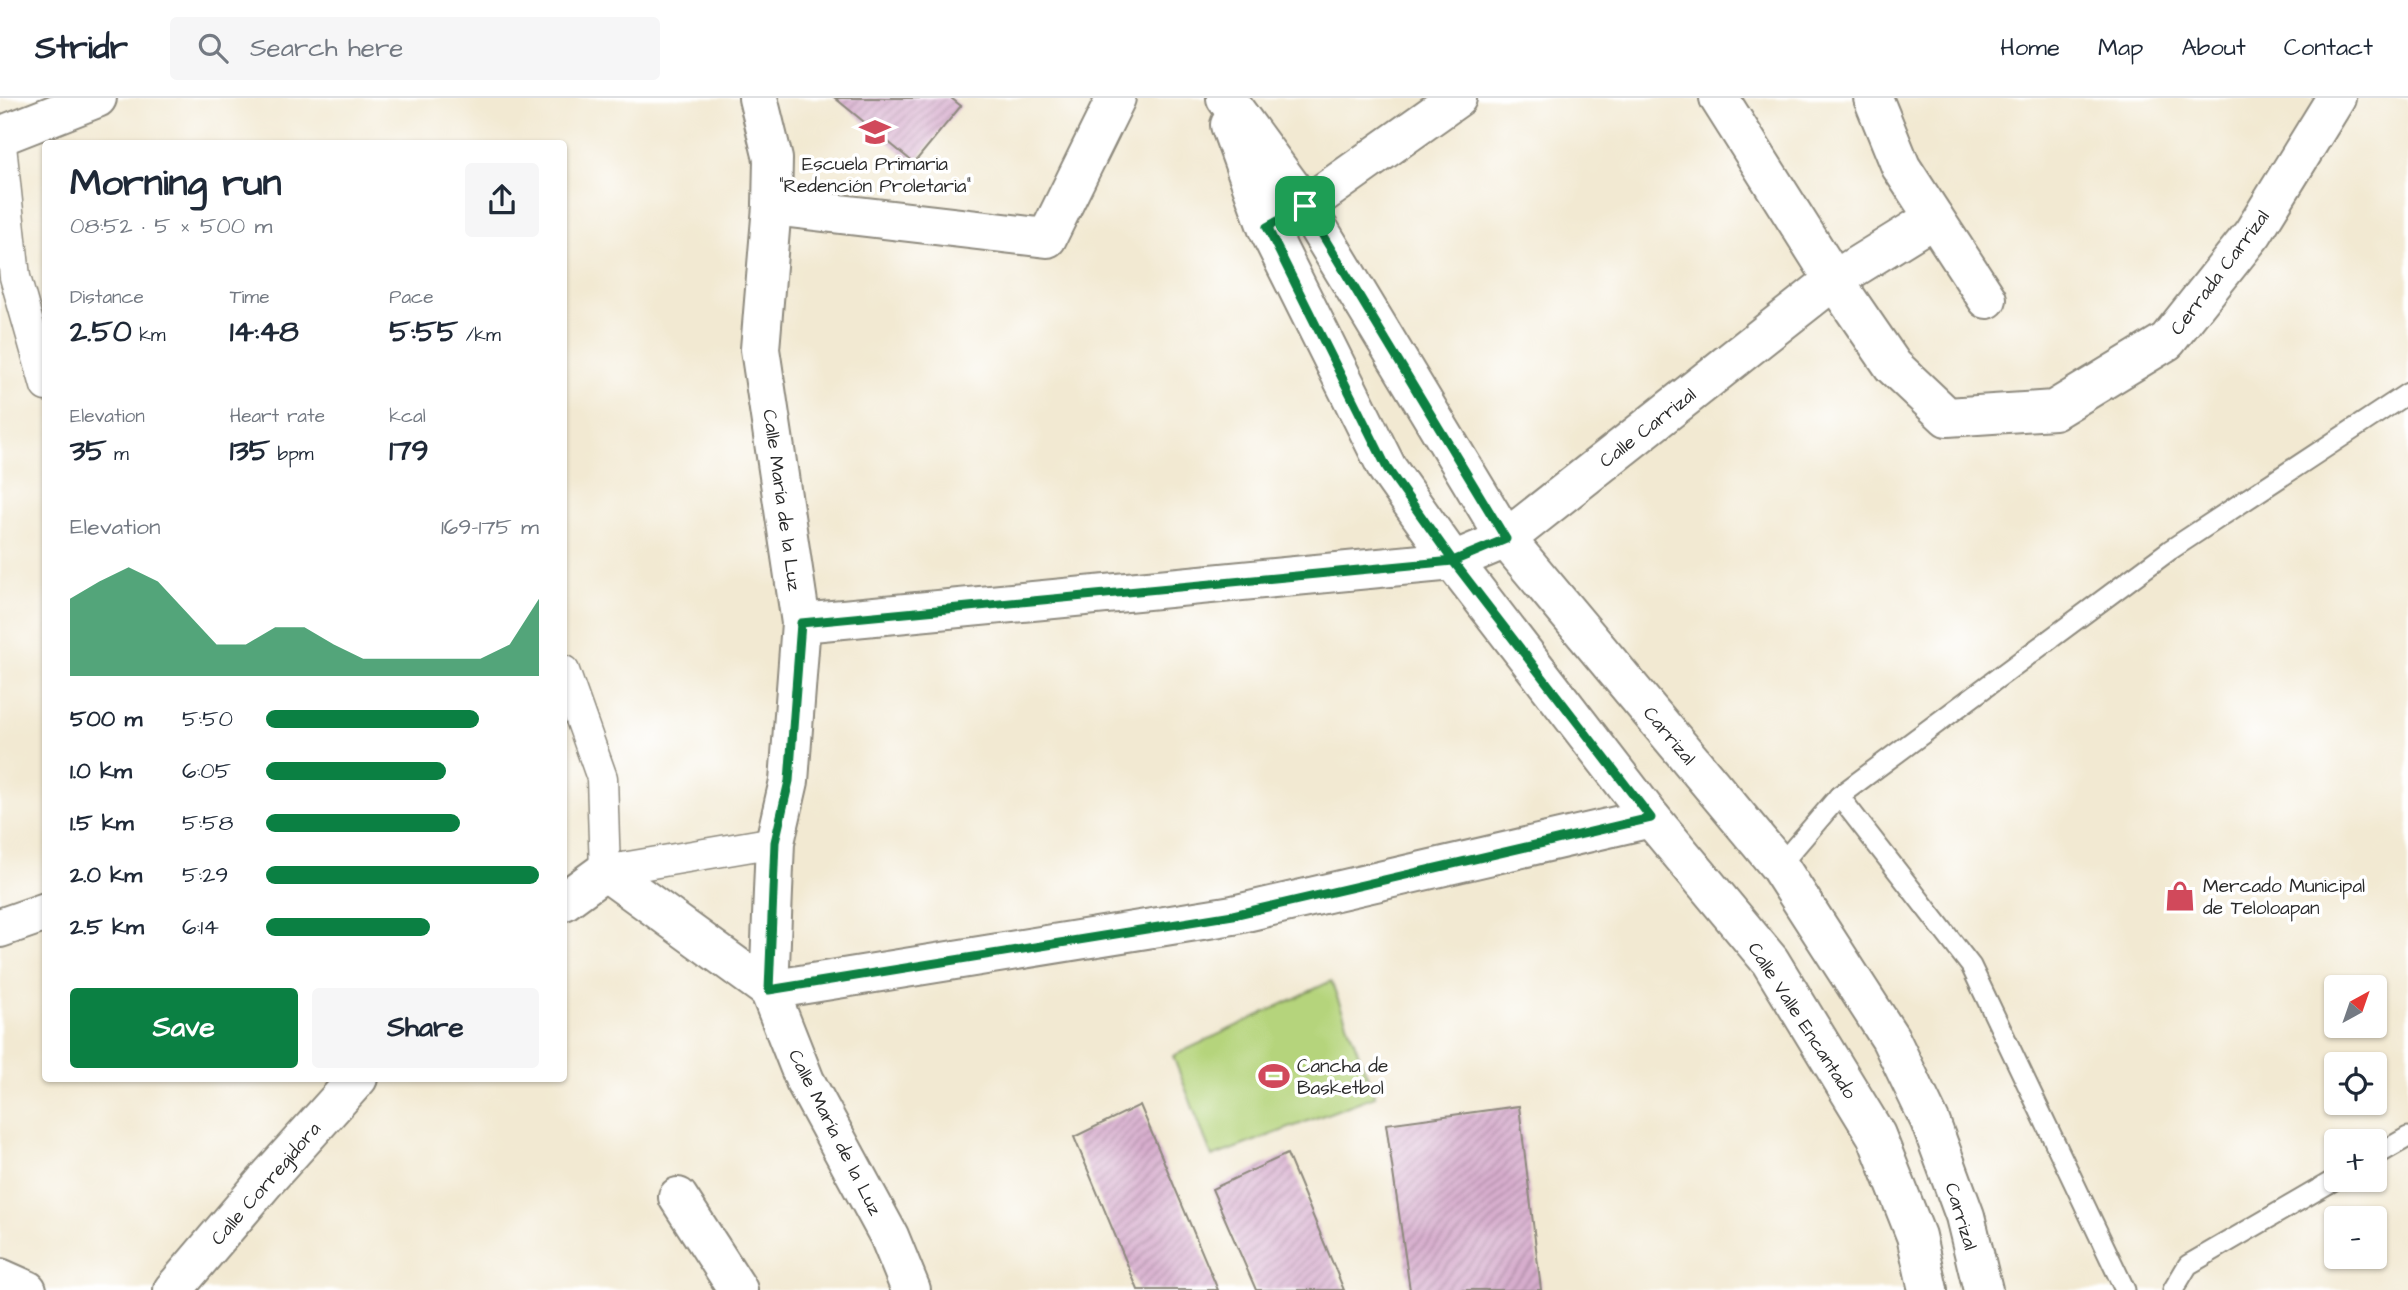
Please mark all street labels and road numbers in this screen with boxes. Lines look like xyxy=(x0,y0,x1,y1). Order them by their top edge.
street label: Cerrada Carrizal xyxy=(2164,205,2276,341)
street label: Calle Carrizal xyxy=(1594,382,1702,475)
street label: Calle María de la Luz xyxy=(755,408,808,593)
street label: Carrizal xyxy=(1636,701,1701,771)
street label: Calle Valle Encantado xyxy=(1741,937,1863,1105)
street label: Calle María de la Luz xyxy=(781,1045,889,1221)
street label: Calle Corregidora xyxy=(205,1116,328,1252)
street label: Carrizal xyxy=(1938,1179,1984,1253)

